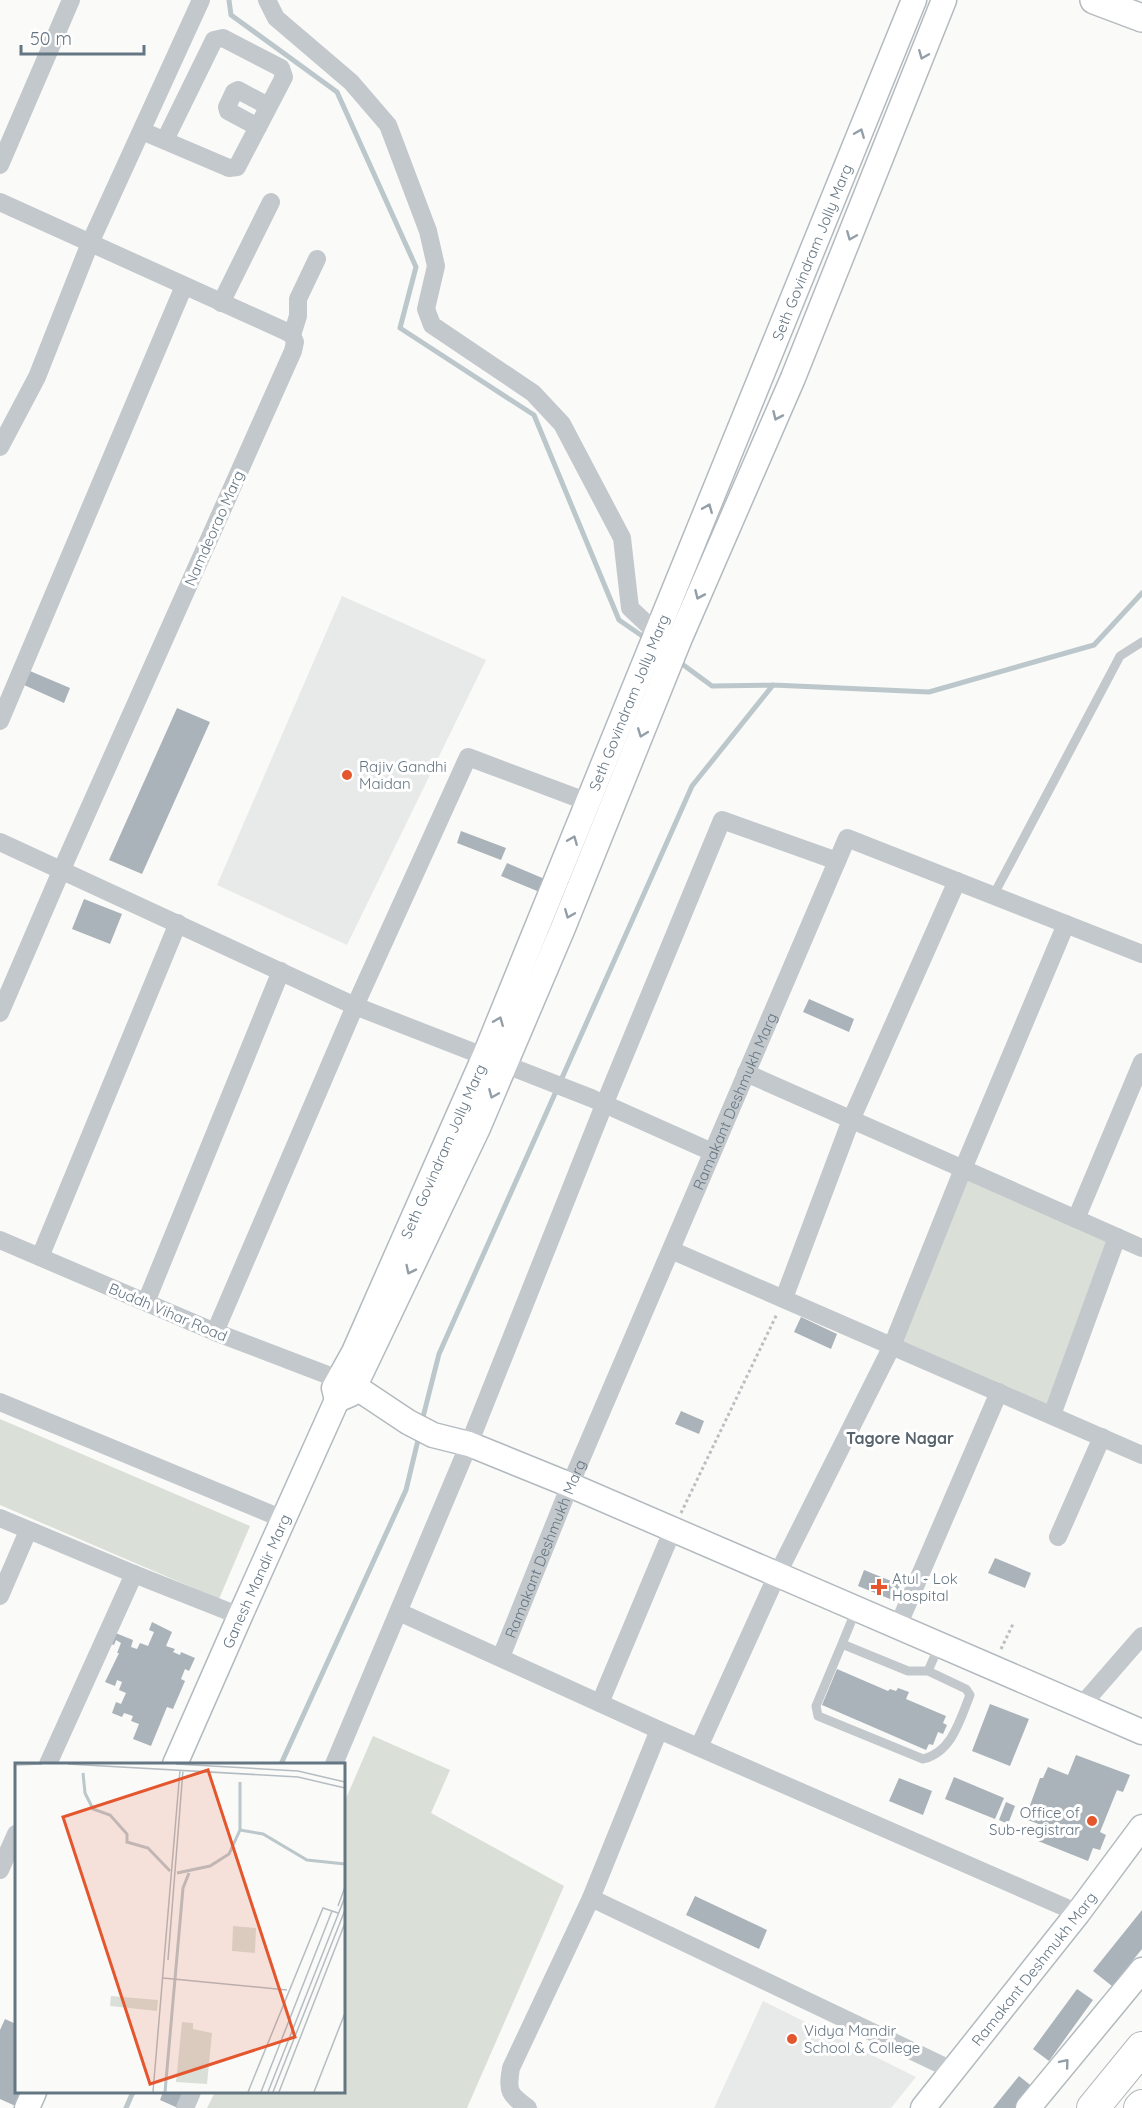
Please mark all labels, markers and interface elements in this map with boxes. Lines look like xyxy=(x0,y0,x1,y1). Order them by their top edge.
scale bar xyxy=(21,18,144,56)
text: 50 m xyxy=(30,27,72,50)
one-way arrow xyxy=(918,48,930,59)
one-way arrow xyxy=(853,128,865,139)
street label: Seth Govindram Jolly Marg xyxy=(767,161,856,343)
one-way arrow xyxy=(846,229,858,240)
one-way arrow xyxy=(772,410,784,421)
street label: Namdeorao Marg xyxy=(180,467,248,589)
one-way arrow xyxy=(701,504,713,515)
one-way arrow xyxy=(694,588,706,599)
street label: Seth Govindram Jolly Marg xyxy=(584,611,673,793)
one-way arrow xyxy=(637,727,649,738)
place label: Rajiv Gandhi Maidan xyxy=(359,757,447,793)
marker: Rajiv Gandhi Maidan xyxy=(340,768,354,782)
one-way arrow xyxy=(566,836,578,847)
one-way arrow xyxy=(564,908,576,919)
street label: Ramakant Deshmukh Marg xyxy=(688,1009,781,1193)
one-way arrow xyxy=(492,1016,504,1027)
street label: Seth Govindram Jolly Marg xyxy=(396,1061,489,1241)
one-way arrow xyxy=(488,1087,500,1098)
one-way arrow xyxy=(405,1264,417,1275)
street label: Buddh Vihar Road xyxy=(106,1278,230,1346)
district label: Tagore Nagar xyxy=(846,1428,954,1448)
street label: Ramakant Deshmukh Marg xyxy=(500,1456,589,1641)
street label: Ganesh Mandir Marg xyxy=(217,1511,294,1651)
place label: Atul - Lok Hospital xyxy=(892,1569,958,1605)
marker: Atul - Lok Hospital xyxy=(870,1578,888,1596)
inset map xyxy=(15,1763,345,2093)
place label: Office of Sub-registrar xyxy=(989,1803,1081,1839)
marker: Office of Sub-registrar xyxy=(1085,1814,1099,1828)
street label: Ramakant Deshmukh Marg xyxy=(967,1888,1100,2049)
place label: Vidya Mandir School & College xyxy=(804,2021,920,2057)
marker: Vidya Mandir School & College xyxy=(785,2032,799,2046)
one-way arrow xyxy=(1058,2059,1069,2070)

